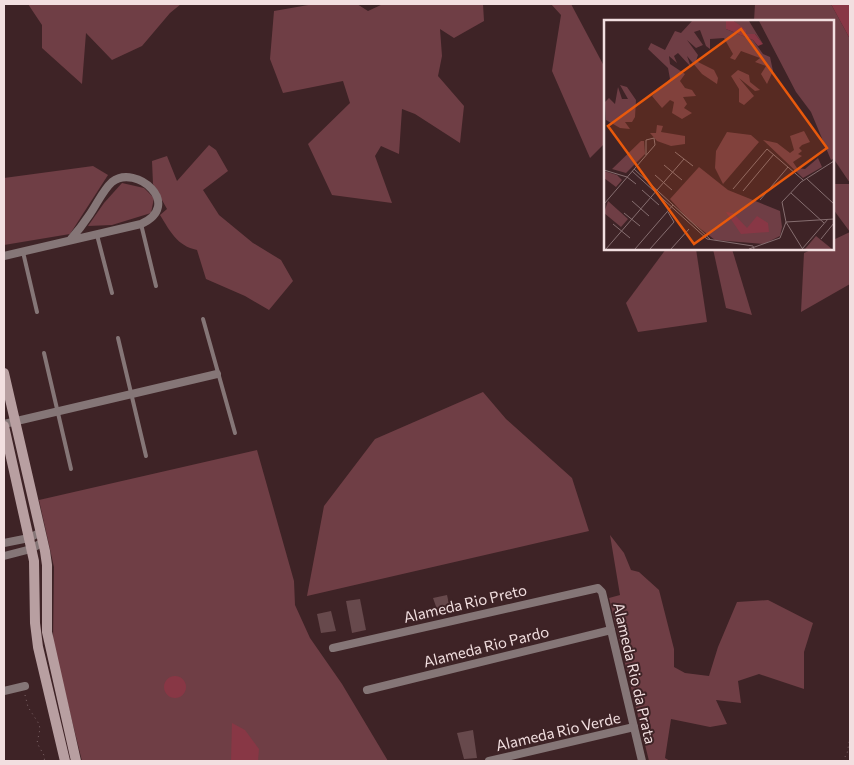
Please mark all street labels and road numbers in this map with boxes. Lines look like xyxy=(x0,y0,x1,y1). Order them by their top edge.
street label: Alameda Rio Preto xyxy=(402,580,528,626)
street label: Alameda Rio da Prata xyxy=(610,601,660,745)
street label: Alameda Rio Pardo xyxy=(421,622,551,670)
street label: Alameda Rio Verde xyxy=(494,708,622,754)

